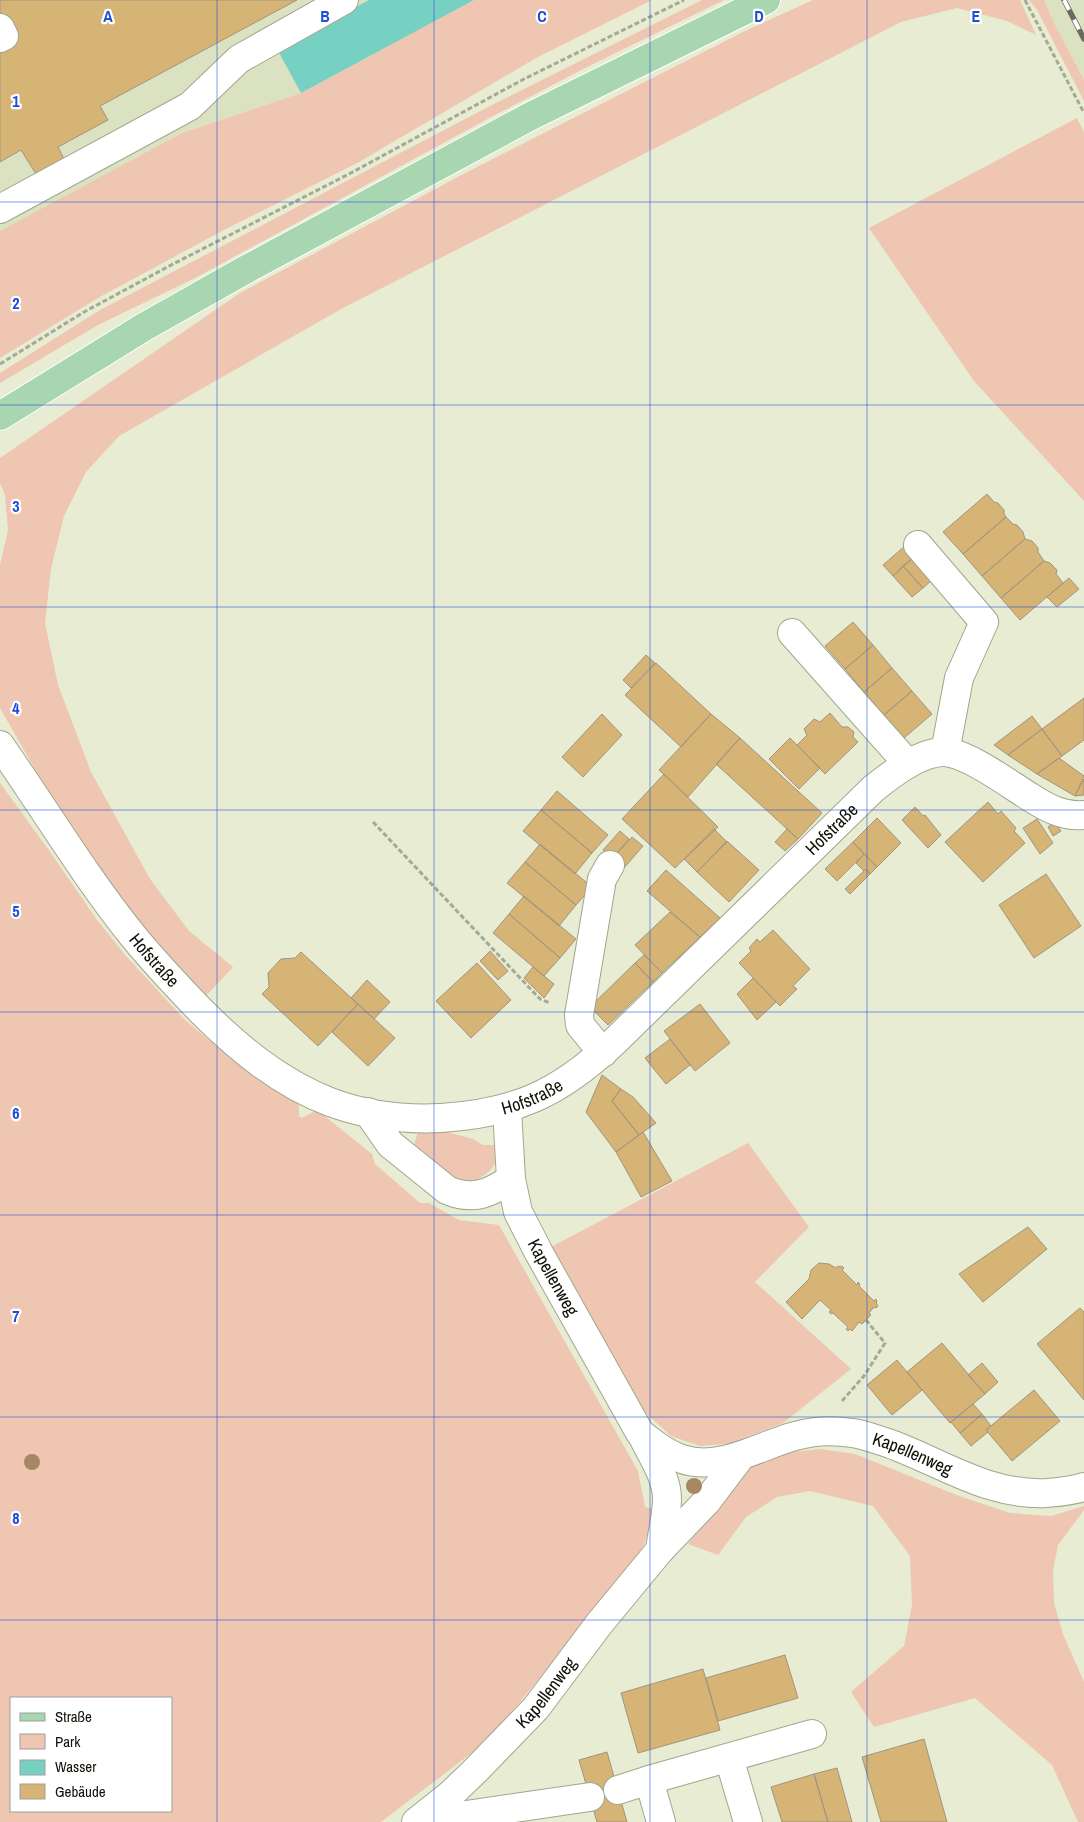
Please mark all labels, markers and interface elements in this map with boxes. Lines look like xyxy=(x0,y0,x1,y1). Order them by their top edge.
text: A xyxy=(103,5,113,27)
text: B xyxy=(320,5,330,27)
text: C xyxy=(537,5,547,27)
text: D xyxy=(754,5,764,27)
text: E xyxy=(972,5,981,27)
text: 1 xyxy=(12,90,20,112)
text: 2 xyxy=(12,292,20,314)
text: 3 xyxy=(12,495,20,517)
text: 4 xyxy=(12,697,20,719)
street label: Hofstraße xyxy=(799,797,863,861)
text: 5 xyxy=(12,900,20,922)
street label: Hofstraße xyxy=(124,928,185,993)
street label: Hofstraße xyxy=(498,1072,567,1121)
text: 6 xyxy=(12,1102,20,1124)
street label: Kapellenweg xyxy=(522,1234,585,1321)
text: 7 xyxy=(12,1305,20,1327)
street label: Kapellenweg xyxy=(869,1426,957,1482)
text: 8 xyxy=(12,1507,20,1529)
street label: Kapellenweg xyxy=(510,1651,582,1734)
legend xyxy=(10,1697,172,1812)
text: Straße xyxy=(55,1706,92,1727)
text: Park xyxy=(55,1731,81,1752)
text: Wasser xyxy=(55,1756,96,1777)
text: Gebäude xyxy=(55,1781,106,1802)

